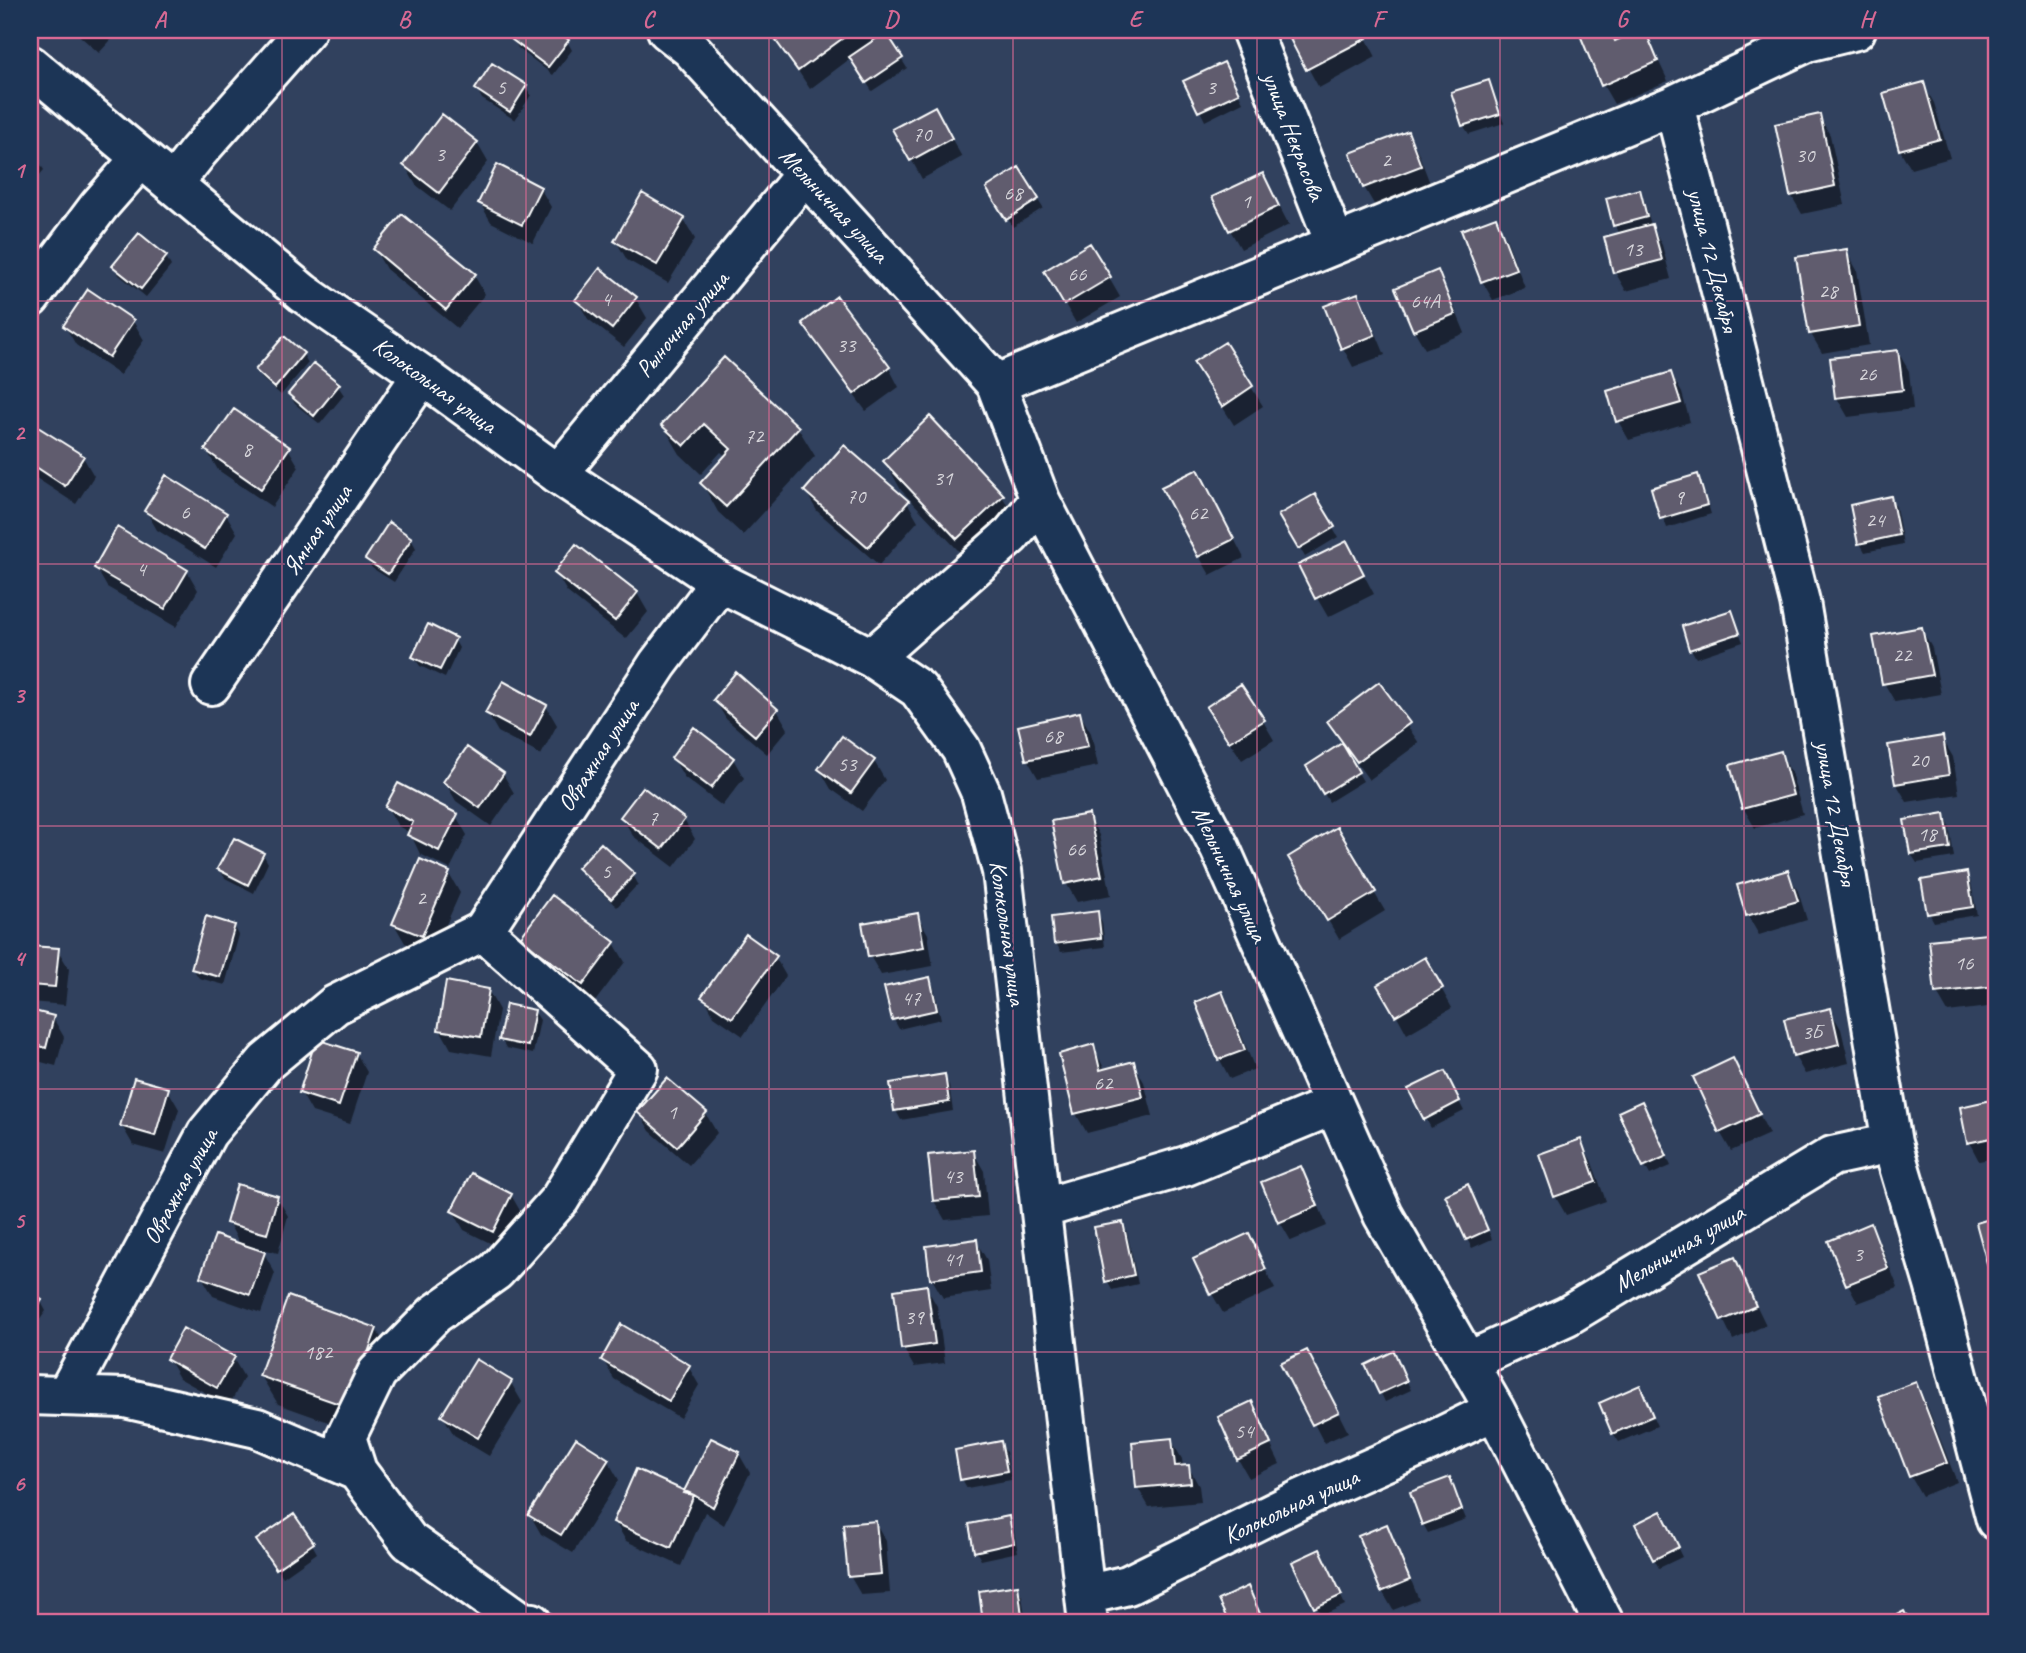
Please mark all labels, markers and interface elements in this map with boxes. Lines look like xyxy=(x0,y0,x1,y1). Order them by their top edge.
text: A xyxy=(154,5,168,34)
text: B xyxy=(398,5,412,34)
text: C xyxy=(643,5,657,34)
text: D xyxy=(884,5,900,34)
text: E xyxy=(1129,5,1145,34)
text: F xyxy=(1373,5,1389,34)
text: G xyxy=(1616,5,1631,34)
text: H xyxy=(1859,5,1877,34)
street label: улица Некрасова xyxy=(1255,66,1333,206)
house number: 5 xyxy=(496,74,507,100)
house number: 3 xyxy=(1206,74,1217,100)
house number: 70 xyxy=(913,121,933,147)
house number: 3 xyxy=(435,141,446,167)
street label: Мельничная улица xyxy=(773,141,896,270)
house number: 30 xyxy=(1796,142,1816,168)
house number: 2 xyxy=(1381,147,1392,173)
text: 1 xyxy=(14,156,27,185)
house number: 68 xyxy=(1004,180,1025,206)
street label: улица 12 Декабря xyxy=(1680,183,1746,337)
house number: 1 xyxy=(1241,188,1252,214)
house number: 13 xyxy=(1624,236,1644,262)
house number: 66 xyxy=(1068,261,1087,287)
street label: Рыночная улица xyxy=(629,263,736,383)
house number: 28 xyxy=(1819,278,1840,304)
house number: 4 xyxy=(601,286,613,312)
house number: 64А xyxy=(1410,288,1441,314)
street label: Колокольная улица xyxy=(367,330,504,441)
house number: 33 xyxy=(837,332,857,358)
house number: 26 xyxy=(1858,361,1877,387)
text: 2 xyxy=(14,418,27,447)
house number: 72 xyxy=(745,423,765,449)
house number: 8 xyxy=(242,436,254,462)
house number: 31 xyxy=(934,465,954,491)
street label: Ямная улица xyxy=(276,478,359,581)
house number: 70 xyxy=(847,483,867,509)
house number: 9 xyxy=(1674,484,1685,510)
house number: 6 xyxy=(180,499,190,525)
house number: 62 xyxy=(1189,500,1209,526)
house number: 24 xyxy=(1866,507,1887,533)
house number: 4 xyxy=(136,556,148,582)
house number: 22 xyxy=(1893,642,1913,668)
text: 3 xyxy=(14,681,27,710)
street label: Овражная улица xyxy=(550,691,647,817)
house number: 68 xyxy=(1044,723,1065,749)
street label: улица 12 Декабря xyxy=(1808,736,1864,890)
house number: 20 xyxy=(1910,747,1930,773)
house number: 53 xyxy=(838,751,858,777)
street label: Мельничная улица xyxy=(1185,801,1275,948)
house number: 7 xyxy=(648,805,659,831)
house number: 18 xyxy=(1918,821,1939,847)
house number: 66 xyxy=(1067,836,1086,862)
house number: 5 xyxy=(601,858,612,884)
street label: Колокольная улица xyxy=(983,859,1033,1009)
house number: 2 xyxy=(416,885,427,911)
text: 4 xyxy=(14,944,27,973)
house number: 16 xyxy=(1955,950,1974,976)
house number: 47 xyxy=(902,985,922,1011)
house number: 3Б xyxy=(1802,1019,1825,1045)
house number: 62 xyxy=(1094,1070,1114,1096)
house number: 1 xyxy=(667,1099,678,1125)
street label: Овражная улица xyxy=(136,1121,225,1249)
house number: 43 xyxy=(944,1163,964,1189)
street label: Мельничная улица xyxy=(1608,1196,1751,1299)
text: 5 xyxy=(14,1206,26,1235)
house number: 3 xyxy=(1853,1241,1864,1267)
house number: 41 xyxy=(944,1246,964,1272)
house number: 39 xyxy=(905,1304,925,1330)
house number: 182 xyxy=(304,1339,334,1365)
house number: 54 xyxy=(1235,1418,1256,1444)
street label: Колокольная улица xyxy=(1219,1461,1365,1550)
text: 6 xyxy=(14,1469,27,1498)

